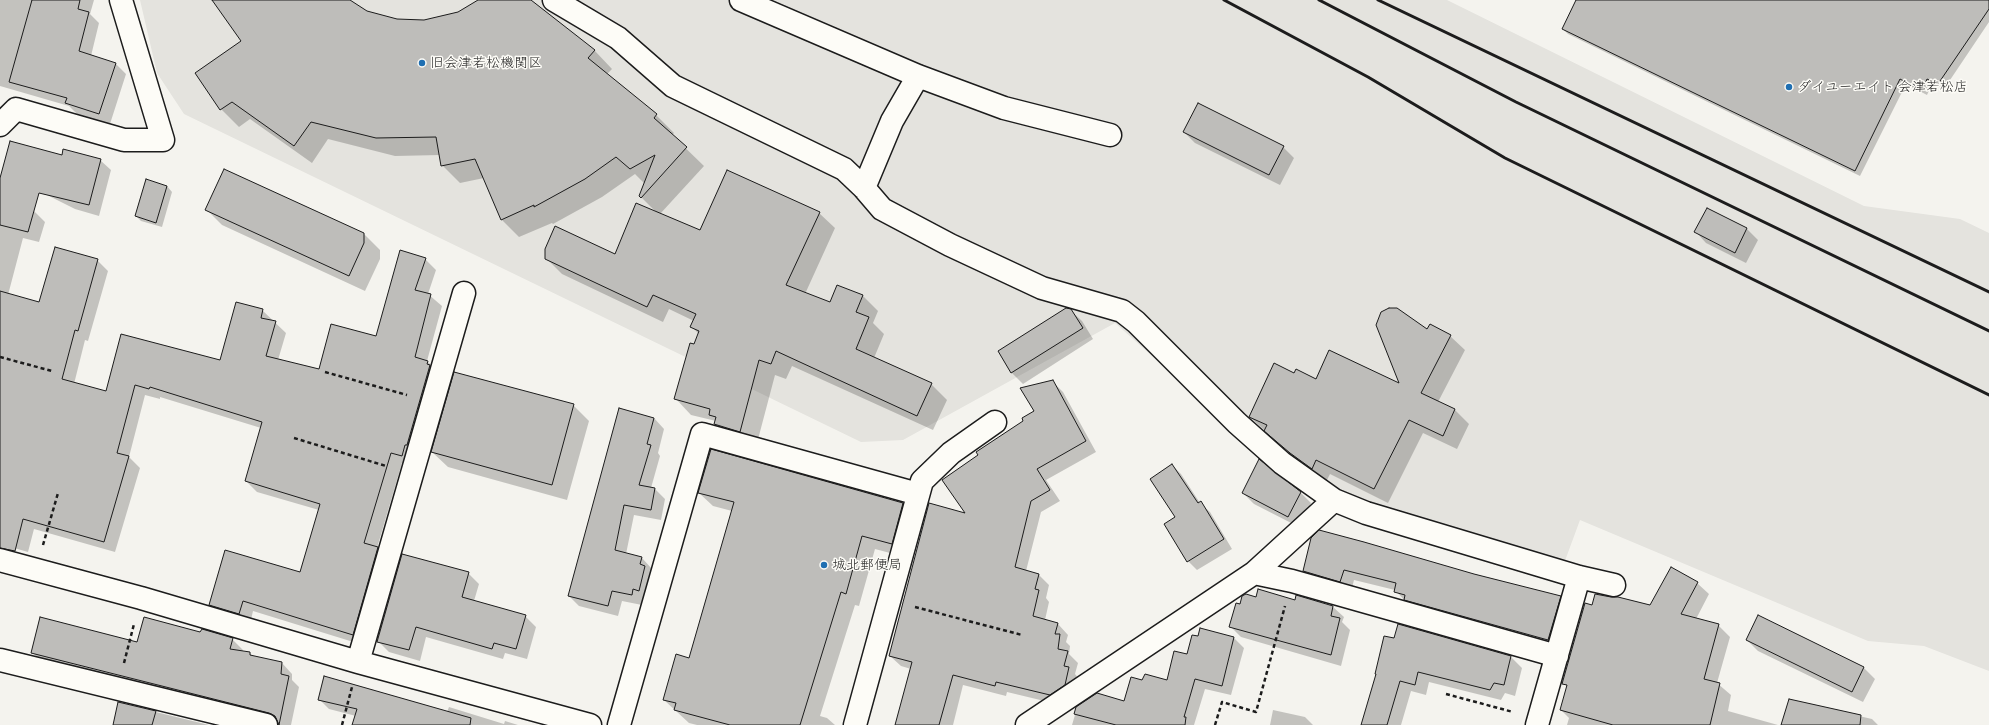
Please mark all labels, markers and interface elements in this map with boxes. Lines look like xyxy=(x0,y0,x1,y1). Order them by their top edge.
place label: 旧会津若松機関区 xyxy=(430,55,542,71)
marker: 旧会津若松機関区 xyxy=(417,58,427,68)
place label: ダイユーエイト 会津若松店 xyxy=(1797,79,1968,95)
marker: ダイユーエイト 会津若松店 xyxy=(1784,82,1794,92)
place label: 城北郵便局 xyxy=(832,557,902,573)
marker: 城北郵便局 xyxy=(819,560,829,570)

